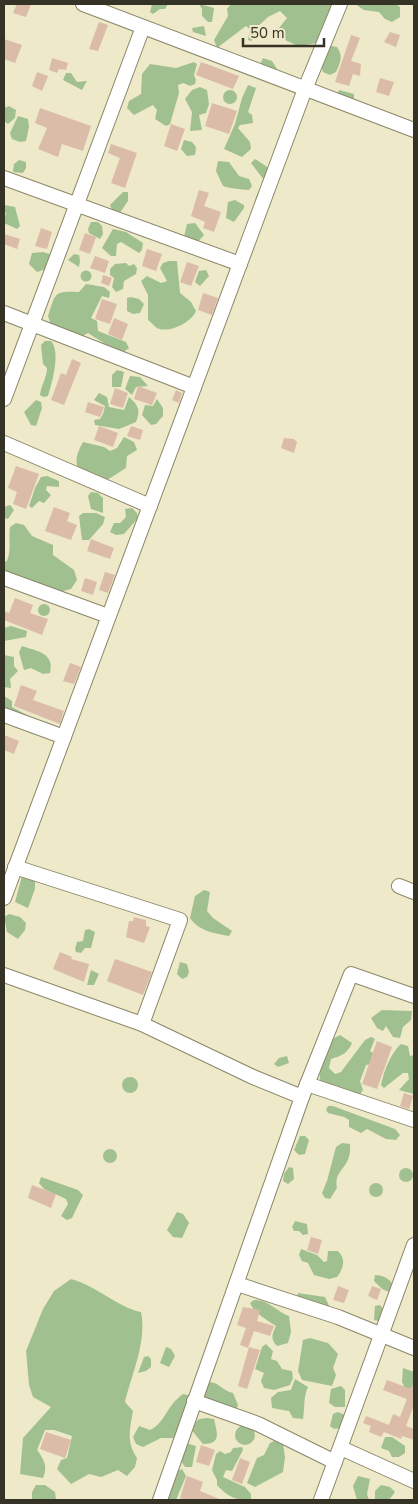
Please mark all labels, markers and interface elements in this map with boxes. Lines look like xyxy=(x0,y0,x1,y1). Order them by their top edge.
scale bar xyxy=(243,15,324,47)
text: 50 m xyxy=(250,23,285,43)

